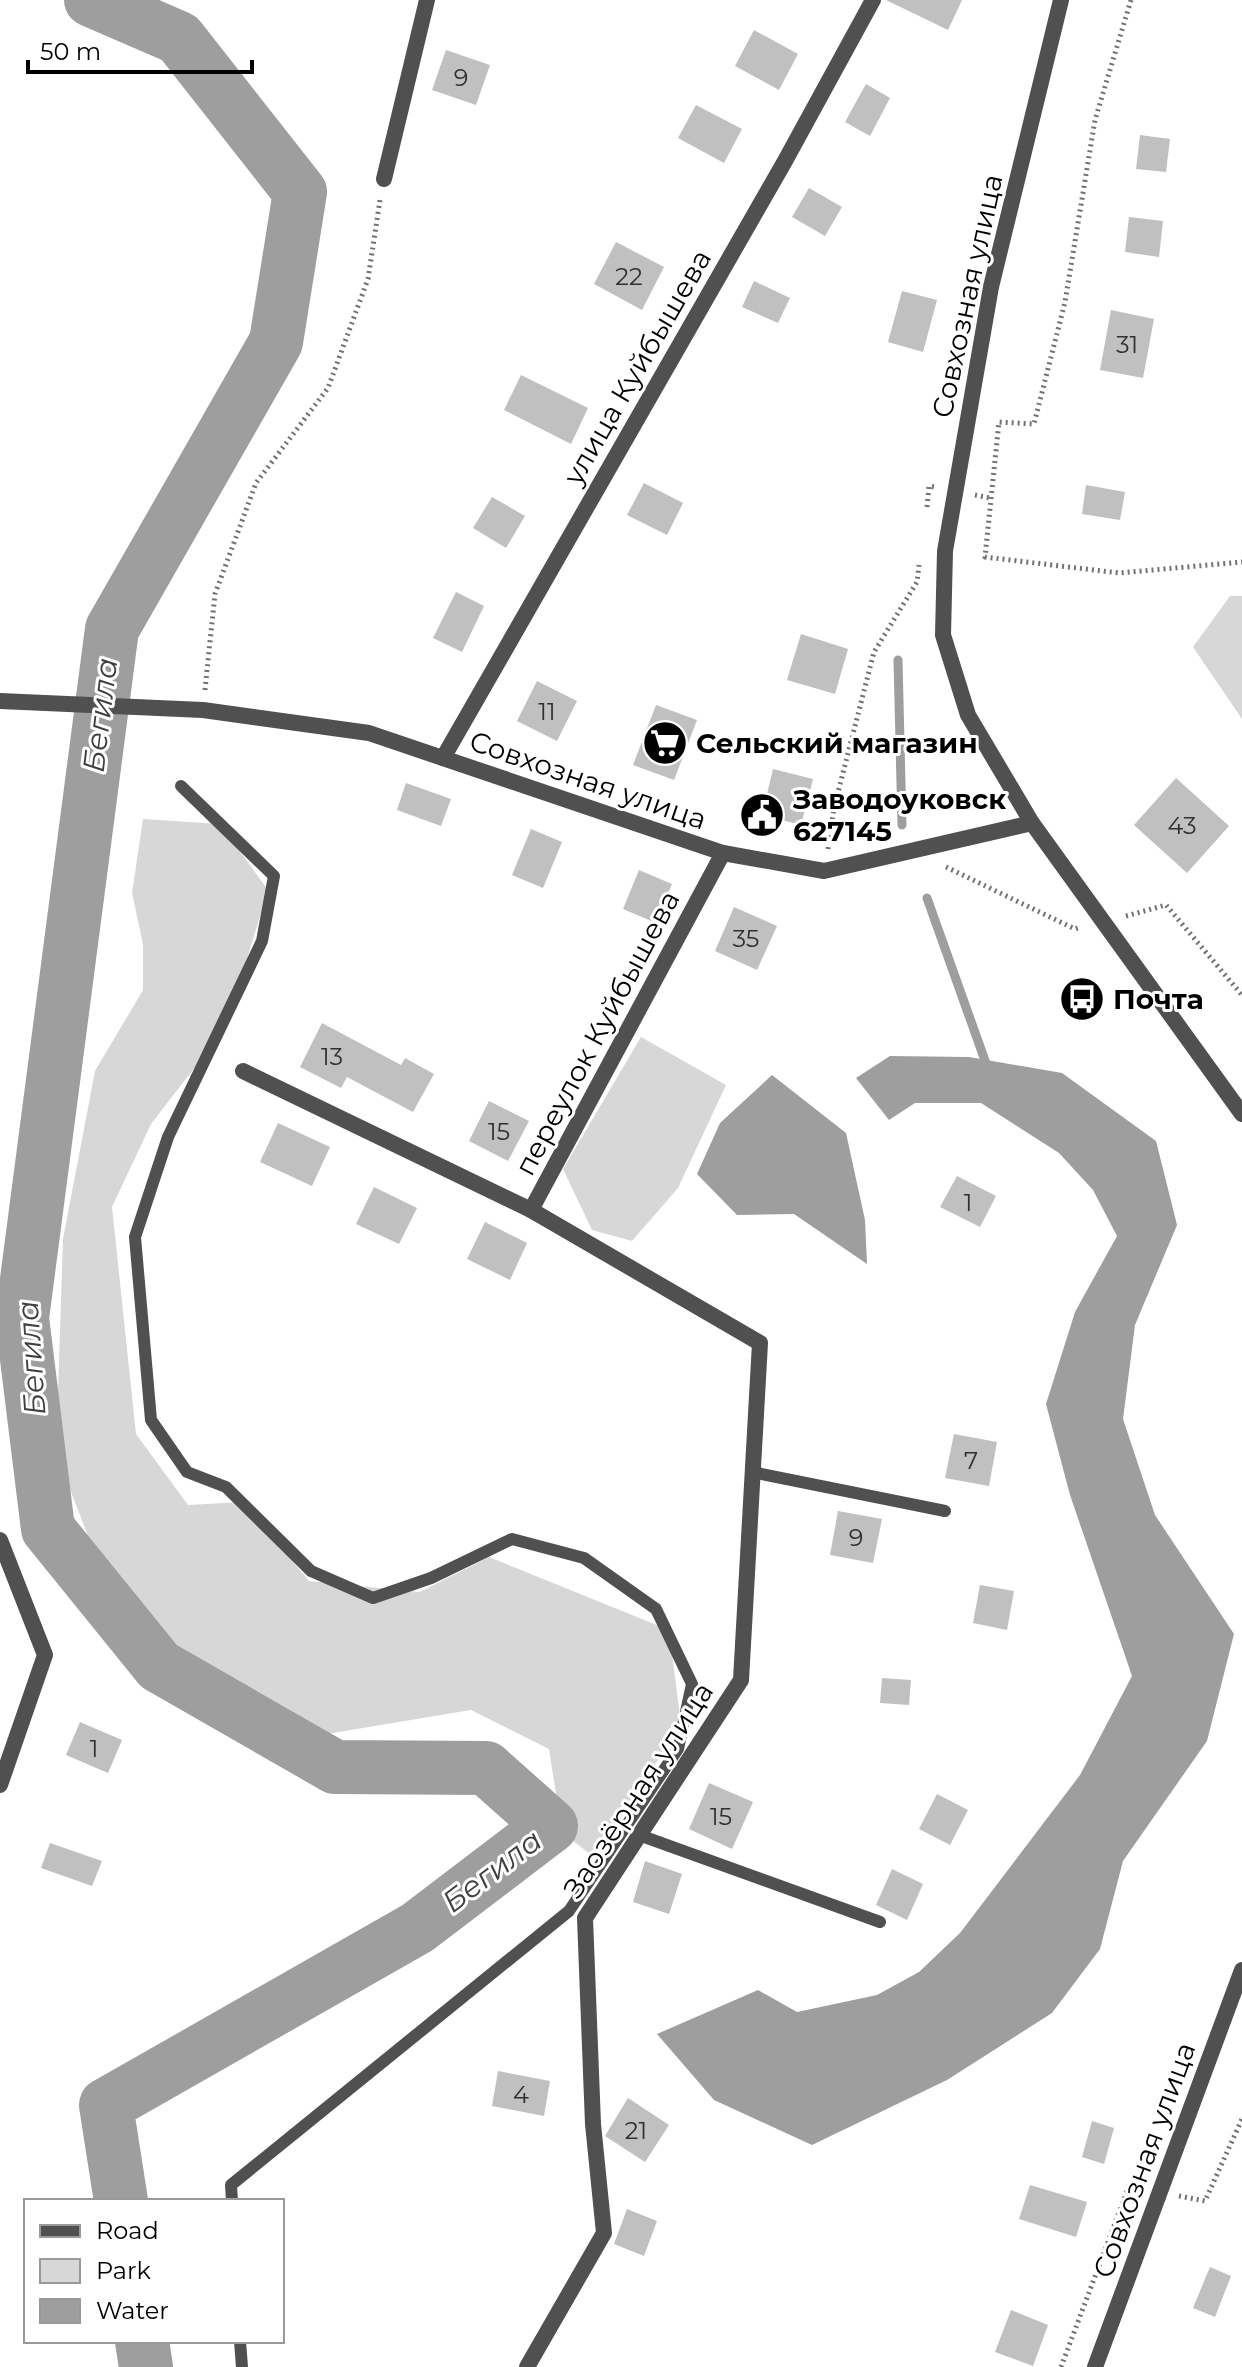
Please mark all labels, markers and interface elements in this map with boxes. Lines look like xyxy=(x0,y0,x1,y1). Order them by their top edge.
scale bar xyxy=(28,24,252,74)
text: 50 m xyxy=(40,37,101,66)
house number: 9 xyxy=(454,63,468,92)
street label: Совхозная улица xyxy=(925,171,1009,421)
street label: улица Куйбышева xyxy=(555,243,718,491)
house number: 22 xyxy=(615,262,643,291)
house number: 31 xyxy=(1116,330,1138,359)
water label: Бегила xyxy=(75,656,125,774)
house number: 11 xyxy=(538,697,556,726)
supermarket icon: Сельский магазин xyxy=(641,719,689,767)
street label: Совхозная улица xyxy=(465,724,711,836)
place label: Сельский магазин xyxy=(696,726,978,760)
place label: Заводоуковск 627145 xyxy=(792,782,1006,848)
public building icon: Заводоуковск 627145 xyxy=(738,791,786,839)
house number: 43 xyxy=(1167,811,1197,840)
street label: переулок Куйбышева xyxy=(507,885,687,1181)
house number: 35 xyxy=(733,924,759,953)
bus stop icon: Почта xyxy=(1058,975,1106,1023)
place label: Почта xyxy=(1113,982,1204,1016)
house number: 13 xyxy=(321,1042,343,1071)
house number: 15 xyxy=(488,1117,510,1146)
house number: 1 xyxy=(964,1188,972,1217)
water label: Бегила xyxy=(9,1299,53,1417)
house number: 7 xyxy=(964,1446,978,1475)
house number: 9 xyxy=(849,1523,863,1552)
street label: Заозёрная улица xyxy=(556,1676,720,1904)
house number: 1 xyxy=(90,1734,98,1763)
house number: 15 xyxy=(710,1802,732,1831)
water label: Бегила xyxy=(435,1822,549,1920)
street label: Совхозная улица xyxy=(1086,2038,1202,2282)
house number: 4 xyxy=(513,2080,529,2109)
house number: 21 xyxy=(625,2116,647,2145)
legend xyxy=(24,2199,284,2343)
text: Road xyxy=(96,2216,159,2245)
text: Park xyxy=(96,2256,151,2285)
text: Water xyxy=(96,2296,169,2325)

